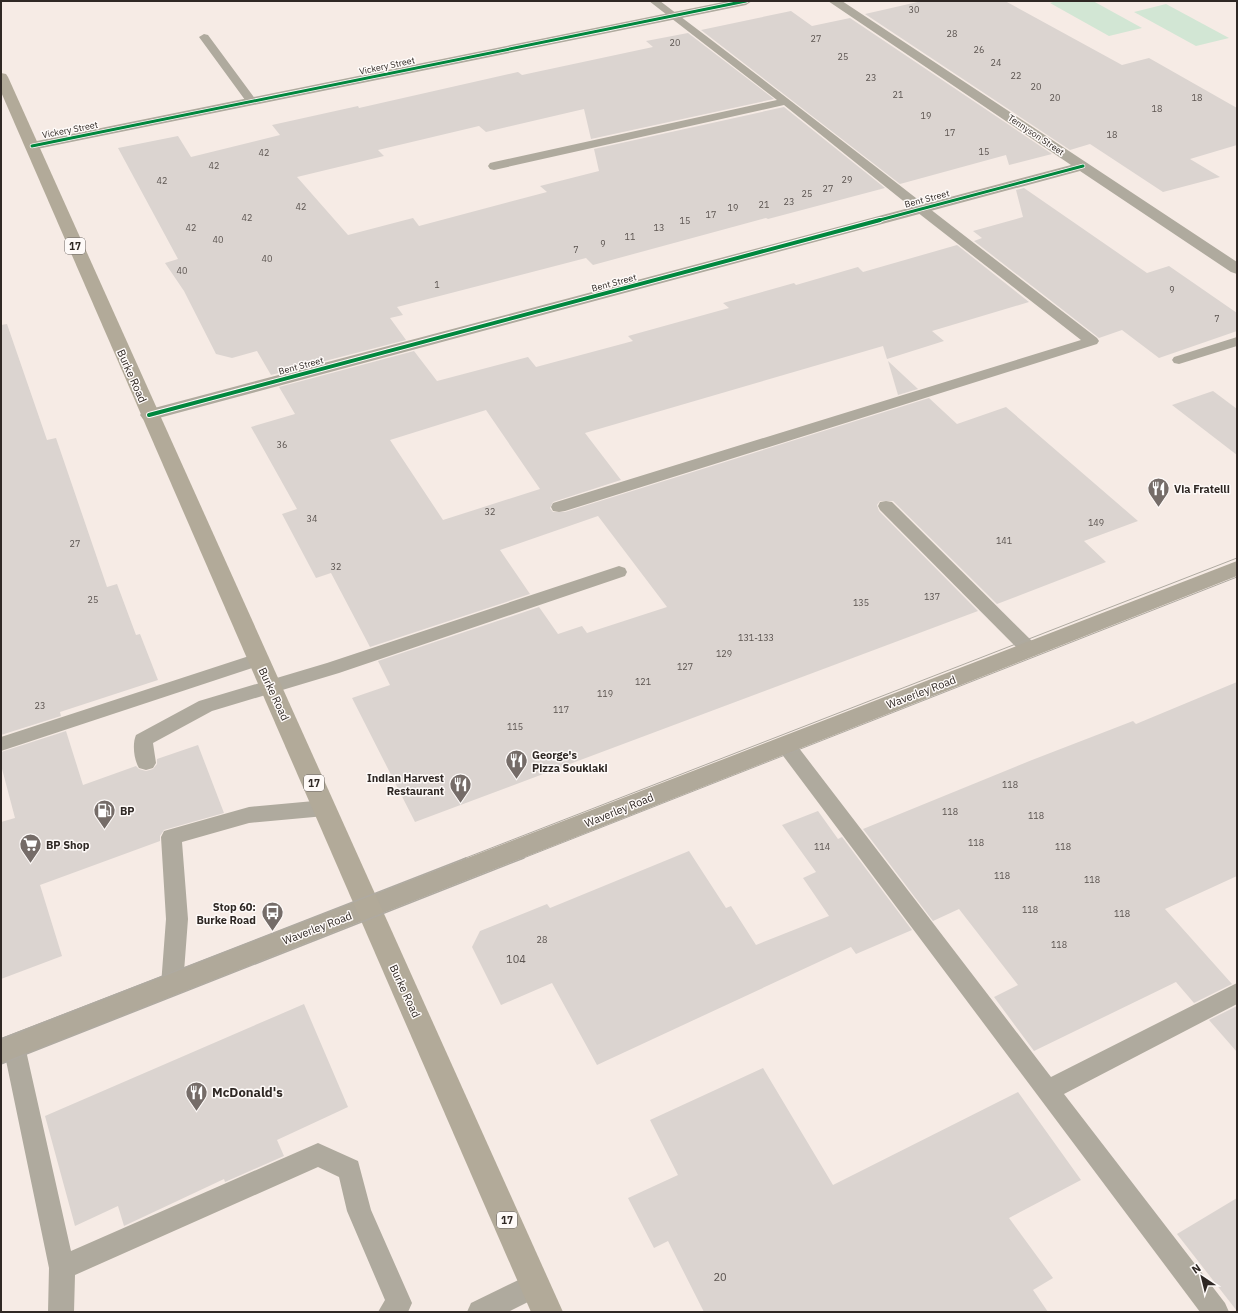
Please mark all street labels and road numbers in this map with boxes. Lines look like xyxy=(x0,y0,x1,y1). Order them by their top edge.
street label: Vickery Street xyxy=(358,54,416,77)
street label: Tennyson Street xyxy=(1006,112,1066,157)
street label: Vickery Street xyxy=(41,119,99,140)
street label: Bent Street xyxy=(903,187,950,210)
road number: 17 xyxy=(65,238,85,254)
street label: Bent Street xyxy=(590,271,637,294)
street label: Burke Road xyxy=(114,347,150,405)
street label: Bent Street xyxy=(277,354,324,377)
street label: Burke Road xyxy=(256,665,292,723)
street label: Waverley Road xyxy=(884,672,958,712)
road number: 17 xyxy=(304,775,324,791)
street label: Waverley Road xyxy=(582,790,656,830)
street label: Waverley Road xyxy=(280,908,354,948)
street label: Burke Road xyxy=(387,962,423,1020)
road number: 17 xyxy=(497,1212,517,1228)

